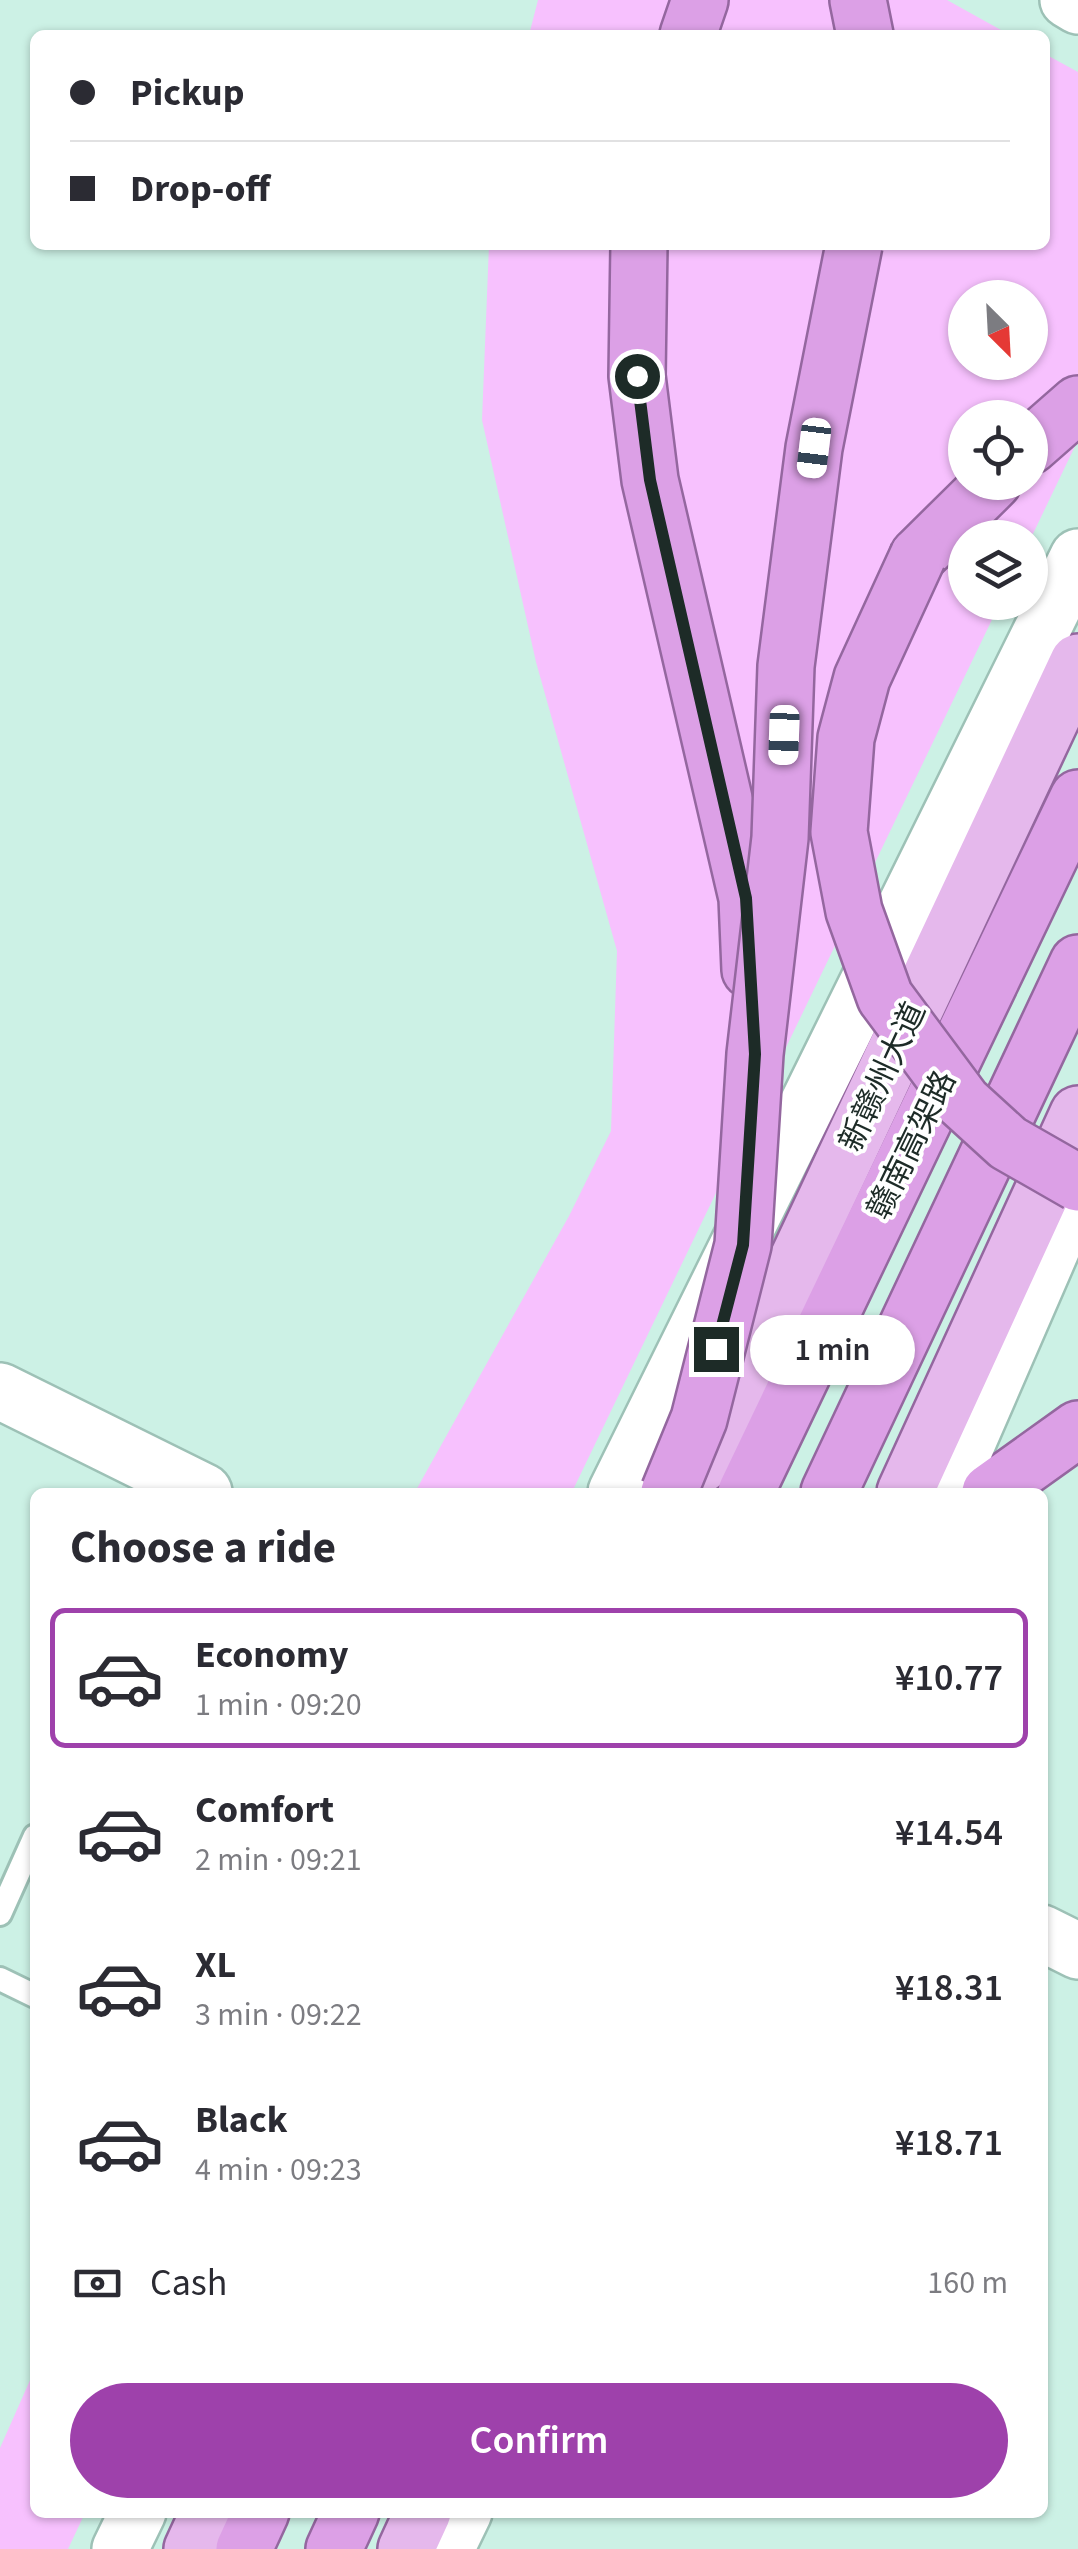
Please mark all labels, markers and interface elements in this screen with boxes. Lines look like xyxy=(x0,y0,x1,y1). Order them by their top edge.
text: Pickup xyxy=(130,66,244,120)
text: Drop-off xyxy=(130,162,270,216)
north arrow xyxy=(948,280,1048,380)
map controls xyxy=(948,280,1048,620)
route start xyxy=(615,354,660,399)
button: locate xyxy=(948,400,1048,500)
car xyxy=(795,416,833,480)
button: layers xyxy=(948,520,1048,620)
car xyxy=(768,704,800,766)
street label: 新赣州大道 xyxy=(828,995,938,1159)
street label: 赣南高架路 xyxy=(856,1063,968,1227)
callout: 1 min xyxy=(751,1314,916,1384)
route end xyxy=(694,1327,739,1372)
text: 1 min xyxy=(794,1327,871,1373)
text: Choose a ride xyxy=(70,1516,336,1580)
text: Economy xyxy=(195,1628,348,1682)
icon: car xyxy=(75,1633,165,1723)
text: ¥10.77 xyxy=(895,1651,1003,1705)
text: 1 min · 09:20 xyxy=(195,1682,362,1728)
text: Comfort xyxy=(195,1783,334,1837)
icon: car xyxy=(75,1788,165,1878)
text: ¥14.54 xyxy=(895,1806,1003,1860)
text: 2 min · 09:21 xyxy=(195,1837,362,1883)
text: XL xyxy=(195,1938,236,1992)
icon: car xyxy=(75,1943,165,2033)
text: ¥18.31 xyxy=(895,1961,1003,2015)
text: 3 min · 09:22 xyxy=(195,1992,362,2038)
text: Black xyxy=(195,2093,288,2147)
icon: car xyxy=(75,2098,165,2188)
text: ¥18.71 xyxy=(895,2116,1003,2170)
text: 4 min · 09:23 xyxy=(195,2147,362,2193)
icon: cash xyxy=(70,2256,125,2311)
text: Cash xyxy=(150,2256,227,2310)
text: 160 m xyxy=(927,2260,1008,2306)
button: Confirm xyxy=(70,2383,1008,2498)

